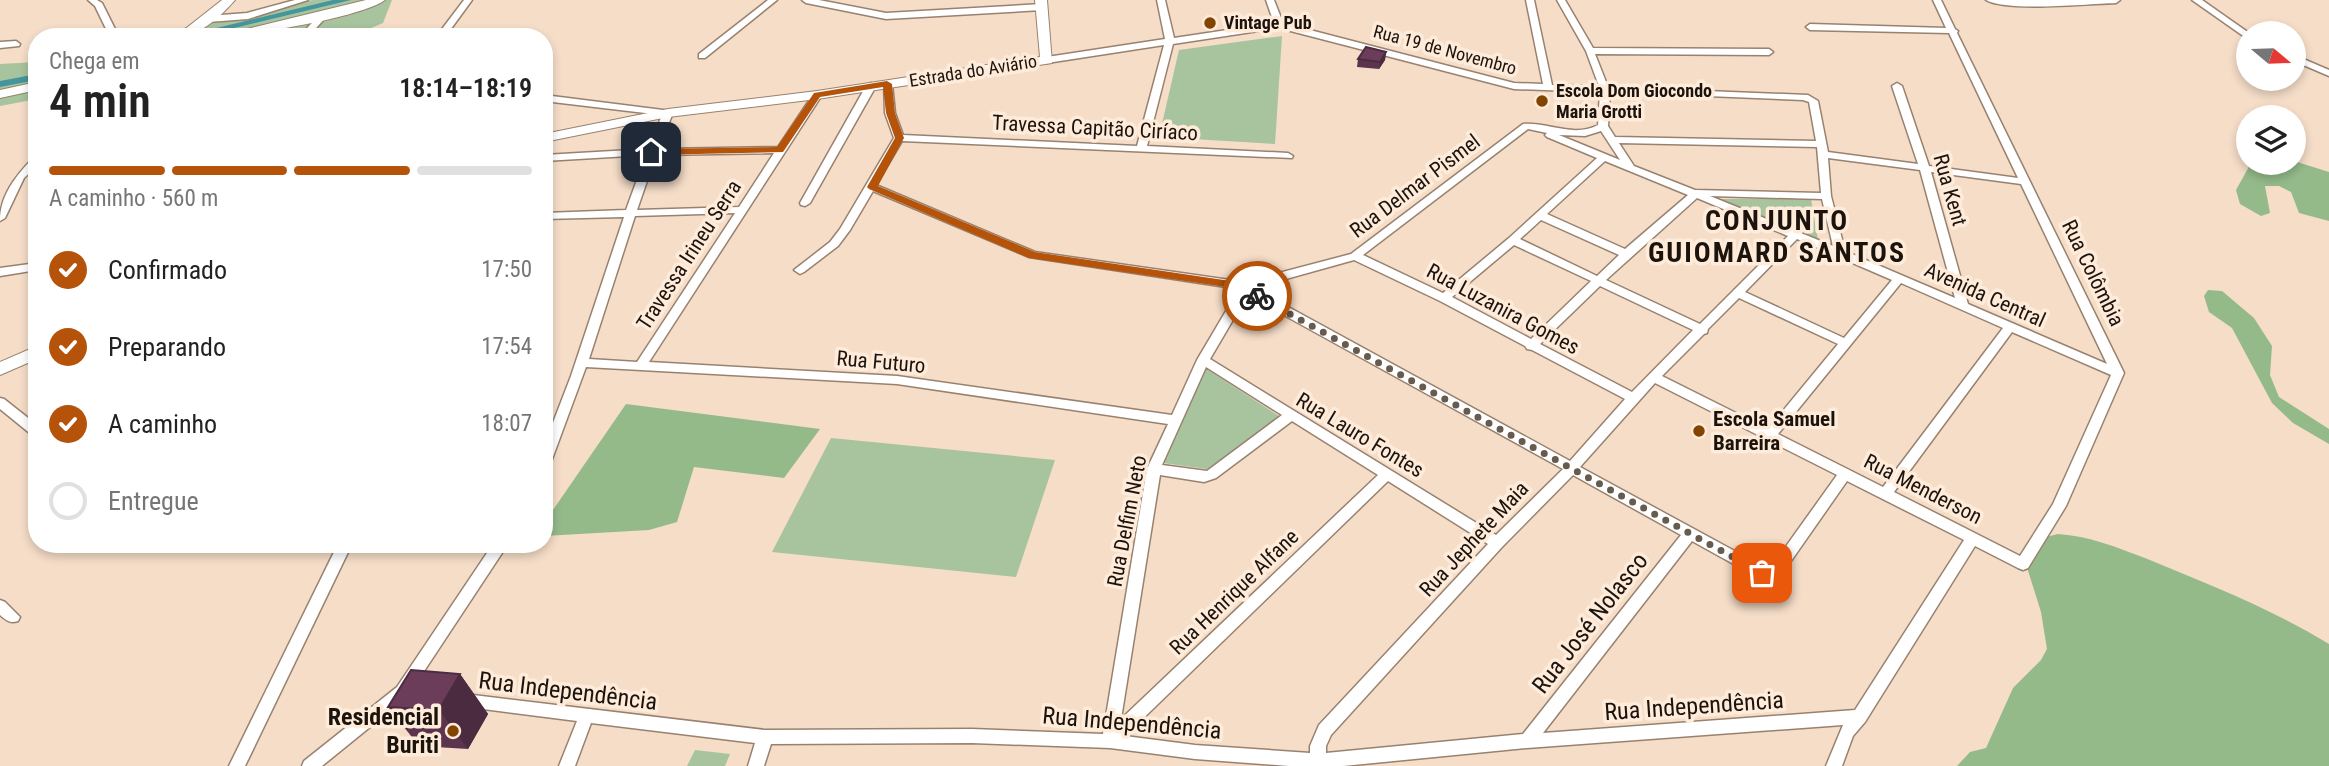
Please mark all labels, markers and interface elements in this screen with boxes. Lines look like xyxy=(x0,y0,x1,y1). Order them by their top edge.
place label: Vintage Pub xyxy=(1224,12,1312,33)
marker: Vintage Pub xyxy=(1202,15,1218,31)
street label: Rua 19 de Novembro xyxy=(1371,20,1519,79)
north arrow xyxy=(2236,21,2306,91)
map controls xyxy=(2236,21,2306,175)
text: Chega em xyxy=(49,48,140,75)
street label: Estrada do Aviário xyxy=(908,50,1038,91)
text: 18:14–18:19 xyxy=(399,73,532,103)
text: 4 min xyxy=(49,74,151,128)
place label: Escola Dom Giocondo Maria Grotti xyxy=(1556,80,1712,122)
marker: Escola Dom Giocondo Maria Grotti xyxy=(1534,93,1550,109)
button: layers xyxy=(2236,105,2306,175)
street label: Travessa Capitão Ciríaco xyxy=(992,111,1198,145)
pin xyxy=(621,122,681,182)
street label: Rua Delmar Pismel xyxy=(1345,129,1485,243)
icon: home xyxy=(632,133,670,171)
street label: Rua Kent xyxy=(1928,151,1972,229)
street label: Travessa Irineu Serra xyxy=(632,176,746,334)
text: A caminho · 560 m xyxy=(49,185,218,212)
district label: CONJUNTO GUIOMARD SANTOS xyxy=(1648,204,1906,269)
street label: Rua Colômbia xyxy=(2057,216,2129,330)
icon: check xyxy=(49,251,87,289)
text: Confirmado xyxy=(108,255,227,285)
text: 17:50 xyxy=(481,256,532,283)
street label: Avenida Central xyxy=(1921,258,2049,332)
street label: Rua Luzanira Gomes xyxy=(1423,259,1583,359)
courier xyxy=(1222,261,1292,331)
icon: bike xyxy=(1238,277,1276,315)
icon: check xyxy=(49,328,87,366)
text: Preparando xyxy=(108,332,226,362)
text: 17:54 xyxy=(481,333,532,360)
street label: Rua Futuro xyxy=(835,346,927,378)
street label: Rua Lauro Fontes xyxy=(1292,388,1428,482)
icon: check xyxy=(49,405,87,443)
place label: Escola Samuel Barreira xyxy=(1713,407,1835,455)
text: A caminho xyxy=(108,409,217,439)
text: 18:07 xyxy=(481,410,532,437)
marker: Escola Samuel Barreira xyxy=(1691,423,1707,439)
street label: Rua Menderson xyxy=(1860,449,1986,529)
street label: Rua Delfim Neto xyxy=(1103,453,1151,589)
street label: Rua Jephete Maia xyxy=(1415,477,1533,601)
text: Entregue xyxy=(108,486,199,516)
street label: Rua Henrique Alfane xyxy=(1165,524,1303,659)
pin xyxy=(1732,543,1792,603)
street label: Rua José Nolasco xyxy=(1526,547,1654,699)
icon: bag xyxy=(1743,554,1781,592)
street label: Rua Independência xyxy=(477,666,659,716)
street label: Rua Independência xyxy=(1603,686,1785,726)
street label: Rua Independência xyxy=(1041,701,1223,745)
place label: Residencial Buriti xyxy=(328,703,439,759)
marker: Residencial Buriti xyxy=(445,723,461,739)

